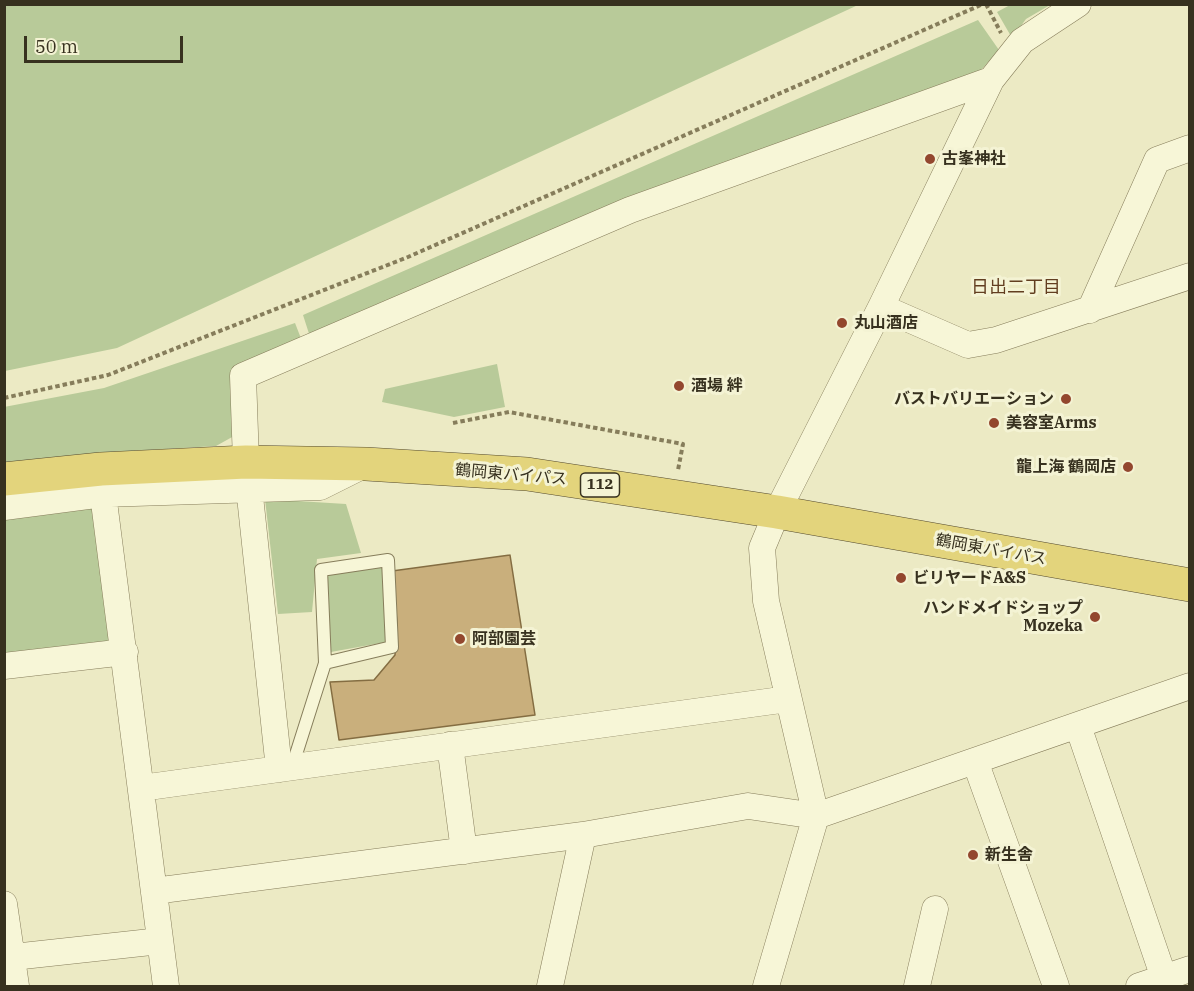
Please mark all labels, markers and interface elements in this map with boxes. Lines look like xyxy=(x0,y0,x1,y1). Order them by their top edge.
scale bar xyxy=(27,24,186,62)
text: 50 m xyxy=(35,35,78,58)
place label: 古峯神社 xyxy=(942,149,1006,169)
marker: 古峯神社 xyxy=(923,152,937,166)
district label: 日出二丁目 xyxy=(971,277,1061,299)
place label: 丸山酒店 xyxy=(854,313,918,333)
marker: 丸山酒店 xyxy=(835,316,849,330)
place label: 酒場 絆 xyxy=(691,376,743,396)
marker: 酒場 絆 xyxy=(672,379,686,393)
place label: バストバリエーション xyxy=(894,389,1054,409)
marker: バストバリエーション xyxy=(1059,392,1073,406)
place label: 美容室Arms xyxy=(1006,413,1097,433)
marker: 美容室Arms xyxy=(987,416,1001,430)
place label: 龍上海 鶴岡店 xyxy=(1016,457,1116,477)
marker: 龍上海 鶴岡店 xyxy=(1121,460,1135,474)
street label: 鶴岡東バイパス xyxy=(454,461,568,489)
road number: 112 xyxy=(580,473,620,497)
street label: 鶴岡東バイパス xyxy=(934,531,1048,569)
place label: ビリヤードA&S xyxy=(913,568,1026,588)
marker: ビリヤードA&S xyxy=(894,571,908,585)
place label: ハンドメイドショップ Mozeka xyxy=(923,598,1083,636)
marker: ハンドメイドショップ Mozeka xyxy=(1088,610,1102,624)
place label: 阿部園芸 xyxy=(472,629,536,649)
marker: 阿部園芸 xyxy=(453,632,467,646)
place label: 新生舎 xyxy=(985,845,1033,865)
marker: 新生舎 xyxy=(966,848,980,862)

